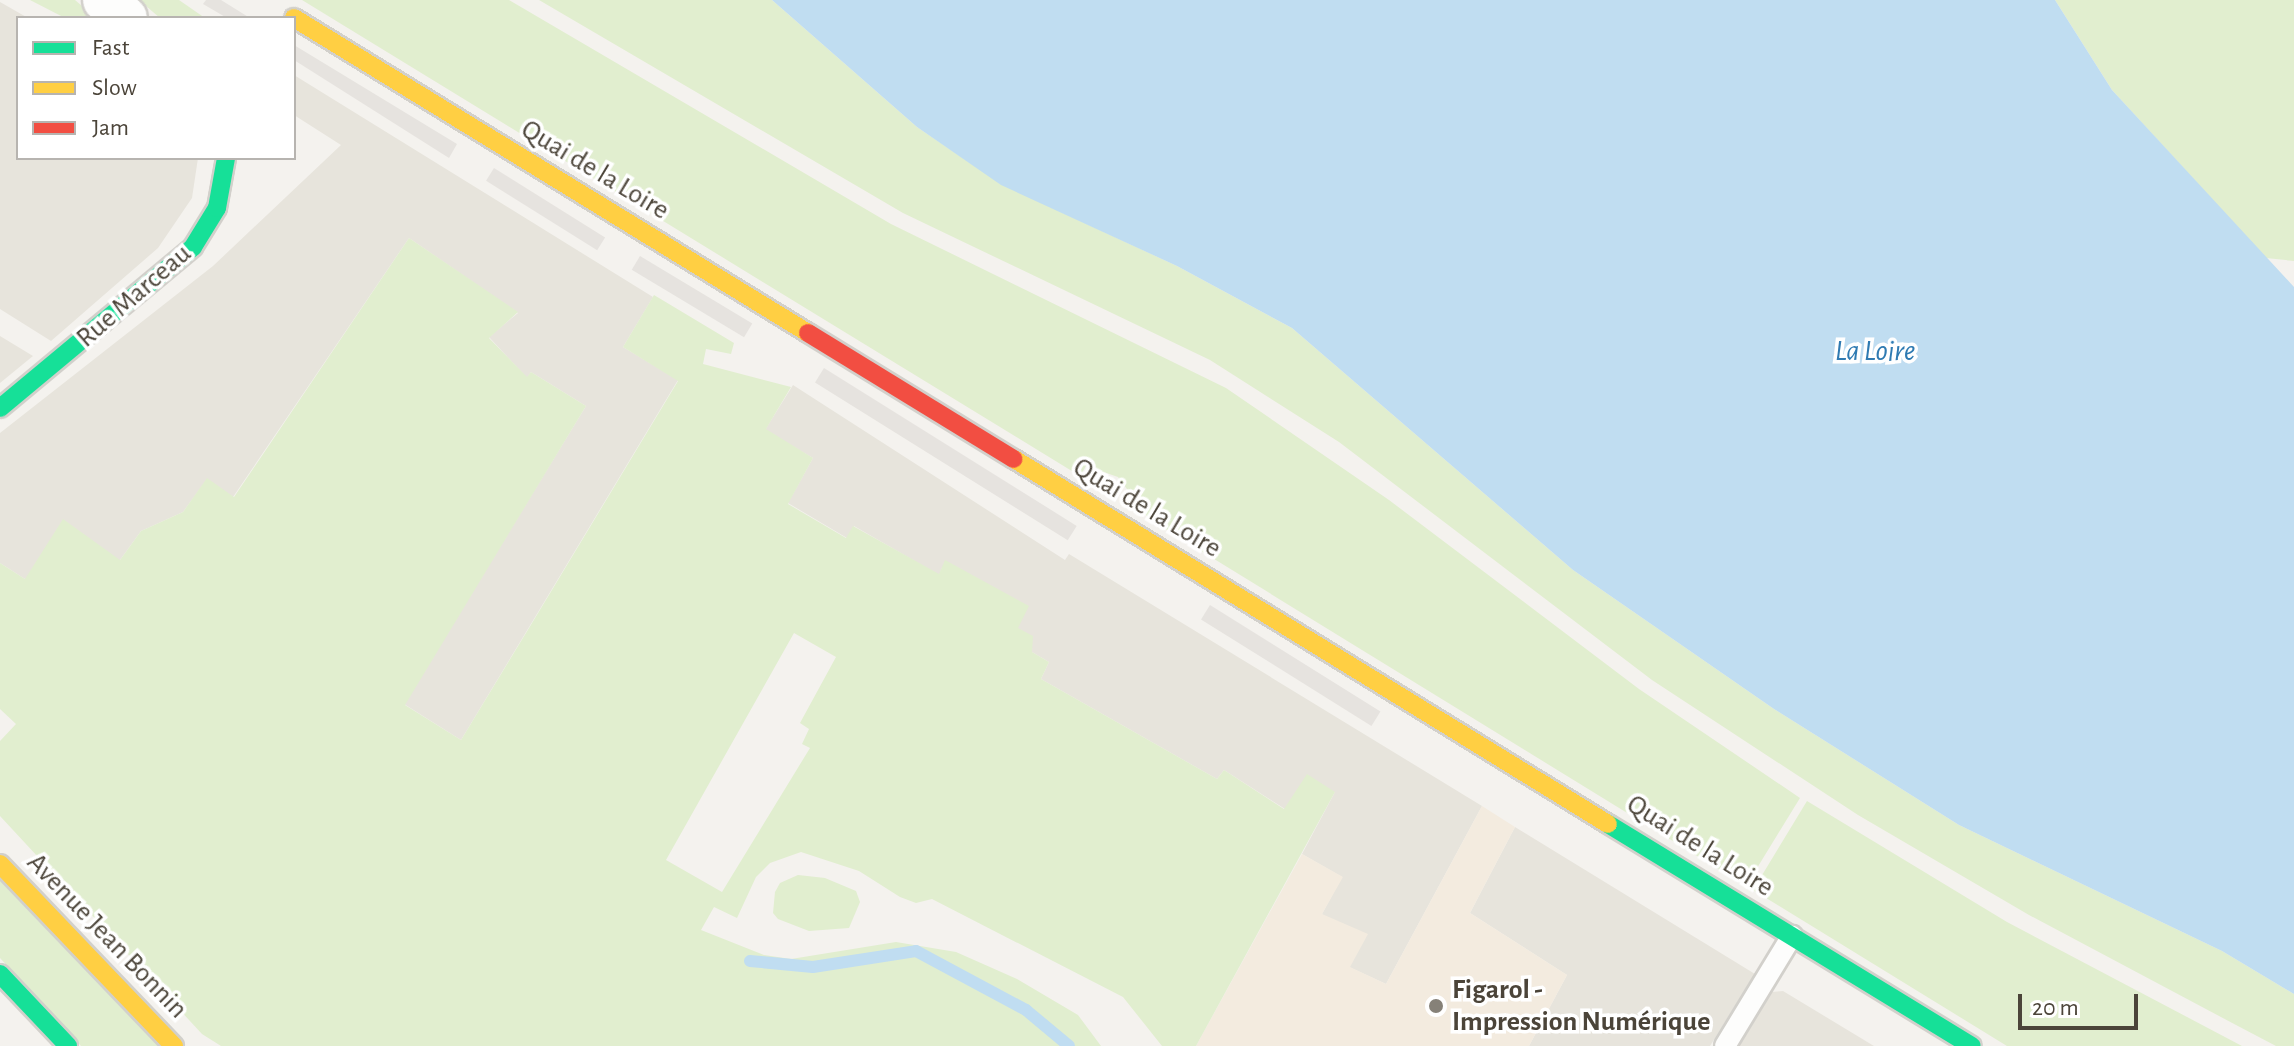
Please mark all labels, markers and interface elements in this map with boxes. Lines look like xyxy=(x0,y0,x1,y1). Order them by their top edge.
legend xyxy=(16,16,296,160)
text: Fast xyxy=(92,36,129,60)
text: Slow xyxy=(92,76,137,100)
street label: Quai de la Loire xyxy=(515,113,675,227)
text: Jam xyxy=(92,116,129,140)
street label: Rue Marceau xyxy=(70,237,198,355)
water label: La Loire xyxy=(1835,333,1915,369)
street label: Quai de la Loire xyxy=(1067,451,1227,565)
street label: Quai de la Loire xyxy=(1620,788,1780,904)
street label: Avenue Jean Bonnin xyxy=(20,846,194,1026)
place label: Figarol - Impression Numérique xyxy=(1452,973,1710,1039)
scale bar xyxy=(2022,978,2142,1028)
text: 20 m xyxy=(2032,996,2079,1020)
marker: Figarol - Impression Numérique xyxy=(1427,997,1445,1015)

